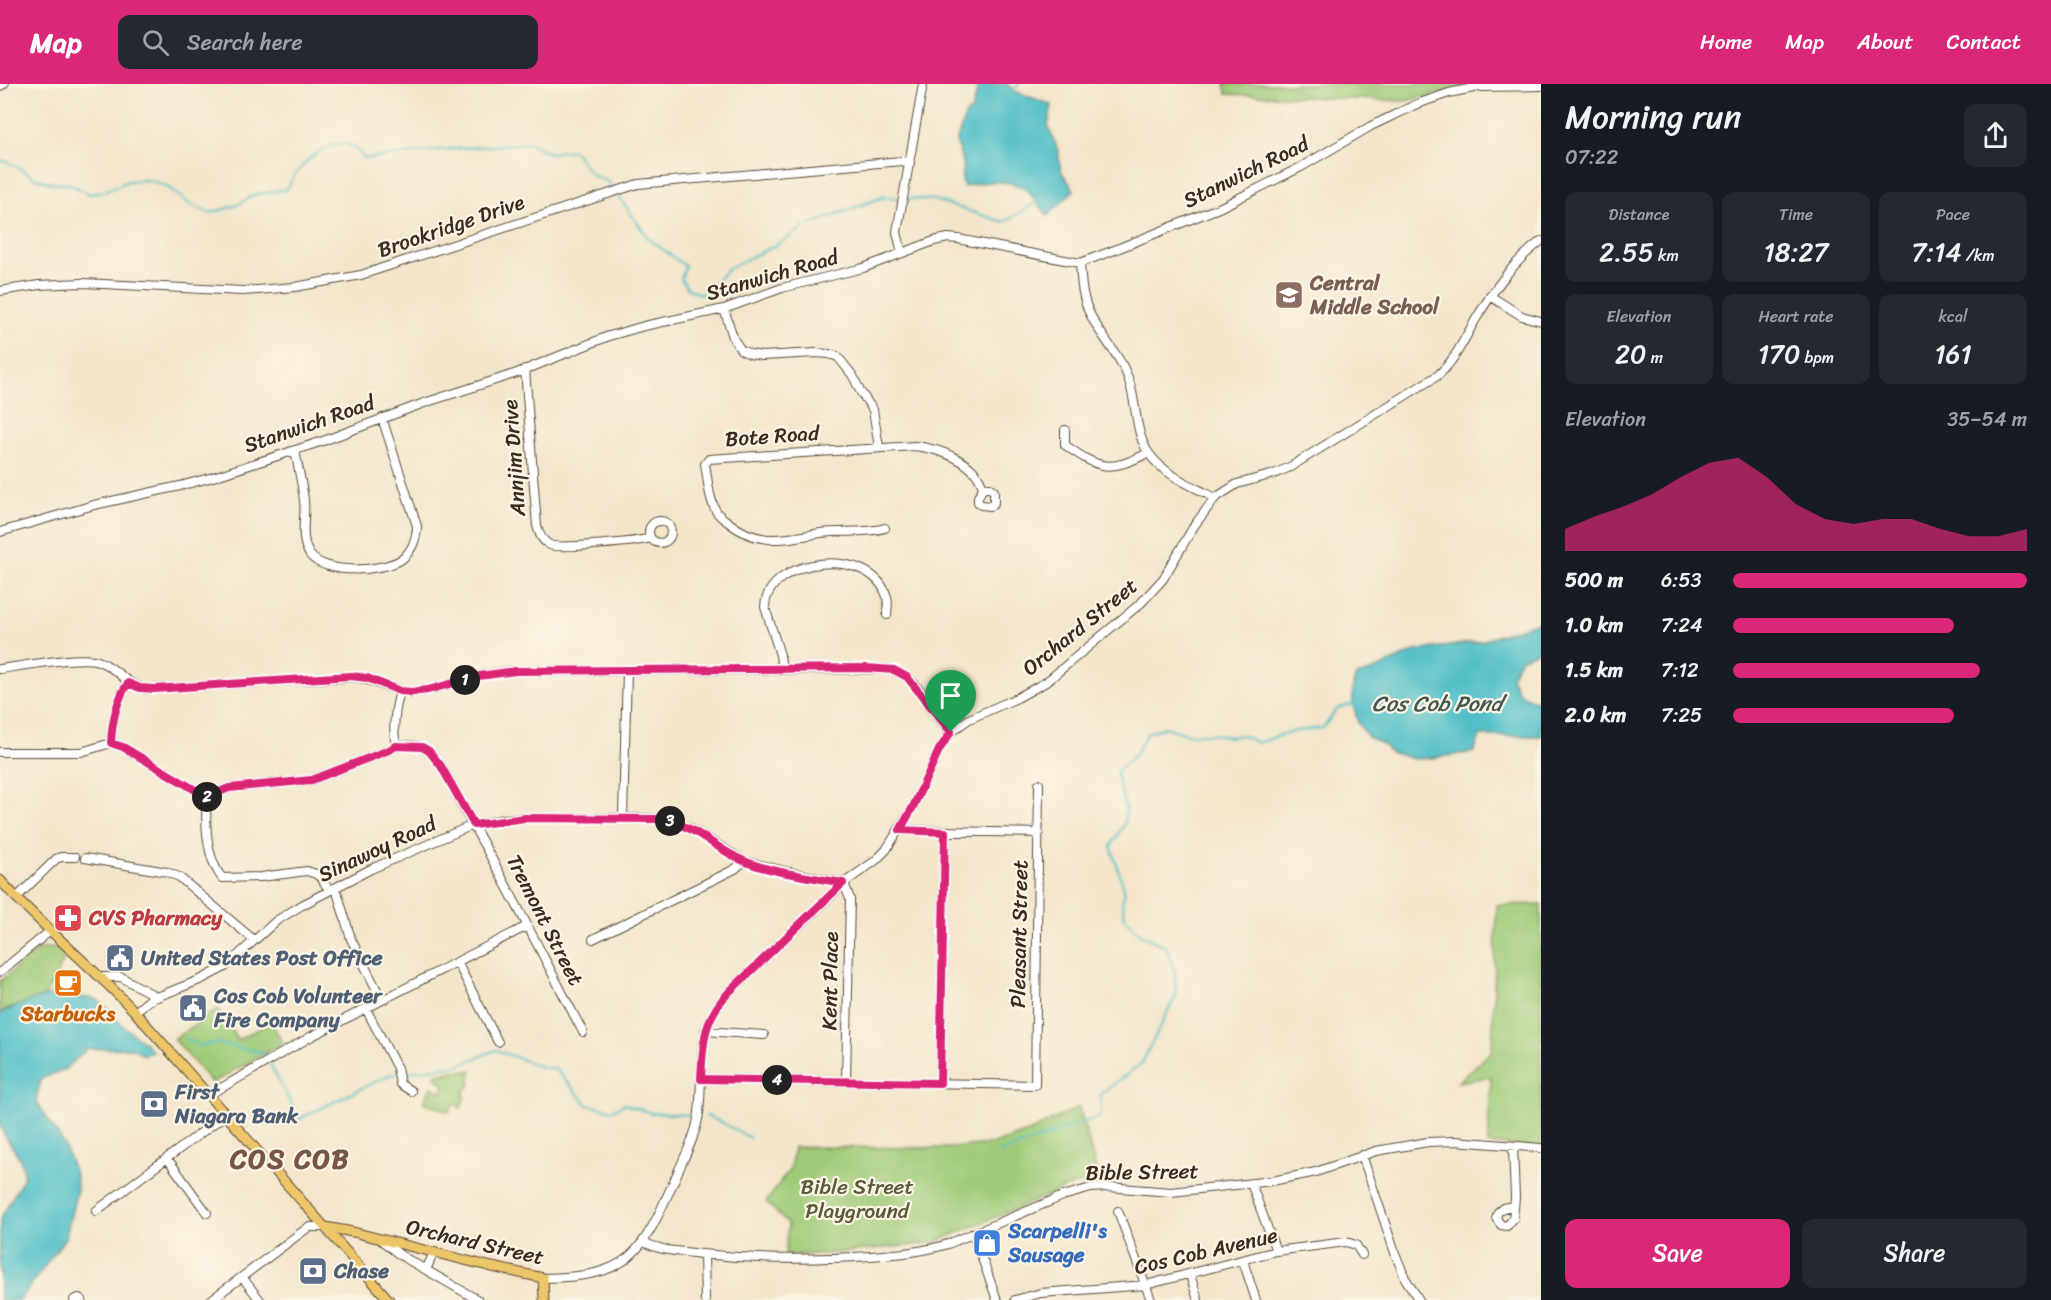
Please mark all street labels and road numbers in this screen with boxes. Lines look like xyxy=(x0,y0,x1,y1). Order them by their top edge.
street label: Stanwich Road xyxy=(1176,124,1317,219)
street label: Brookridge Drive xyxy=(372,183,530,269)
street label: Stanwich Road xyxy=(701,237,845,312)
street label: Stanwich Road xyxy=(238,383,381,464)
street label: Annjim Drive xyxy=(491,398,537,519)
street label: Bote Road xyxy=(724,414,822,458)
street label: Orchard Street xyxy=(1013,568,1147,686)
street label: Sinawoy Road xyxy=(311,804,444,893)
street label: Tremont Street xyxy=(495,847,595,993)
street label: Pleasant Street xyxy=(999,860,1039,1008)
street label: Kent Place xyxy=(810,931,850,1031)
street label: Bible Street xyxy=(1085,1152,1199,1192)
street label: Orchard Street xyxy=(402,1208,548,1276)
street label: Cos Cob Avenue xyxy=(1130,1216,1282,1286)

